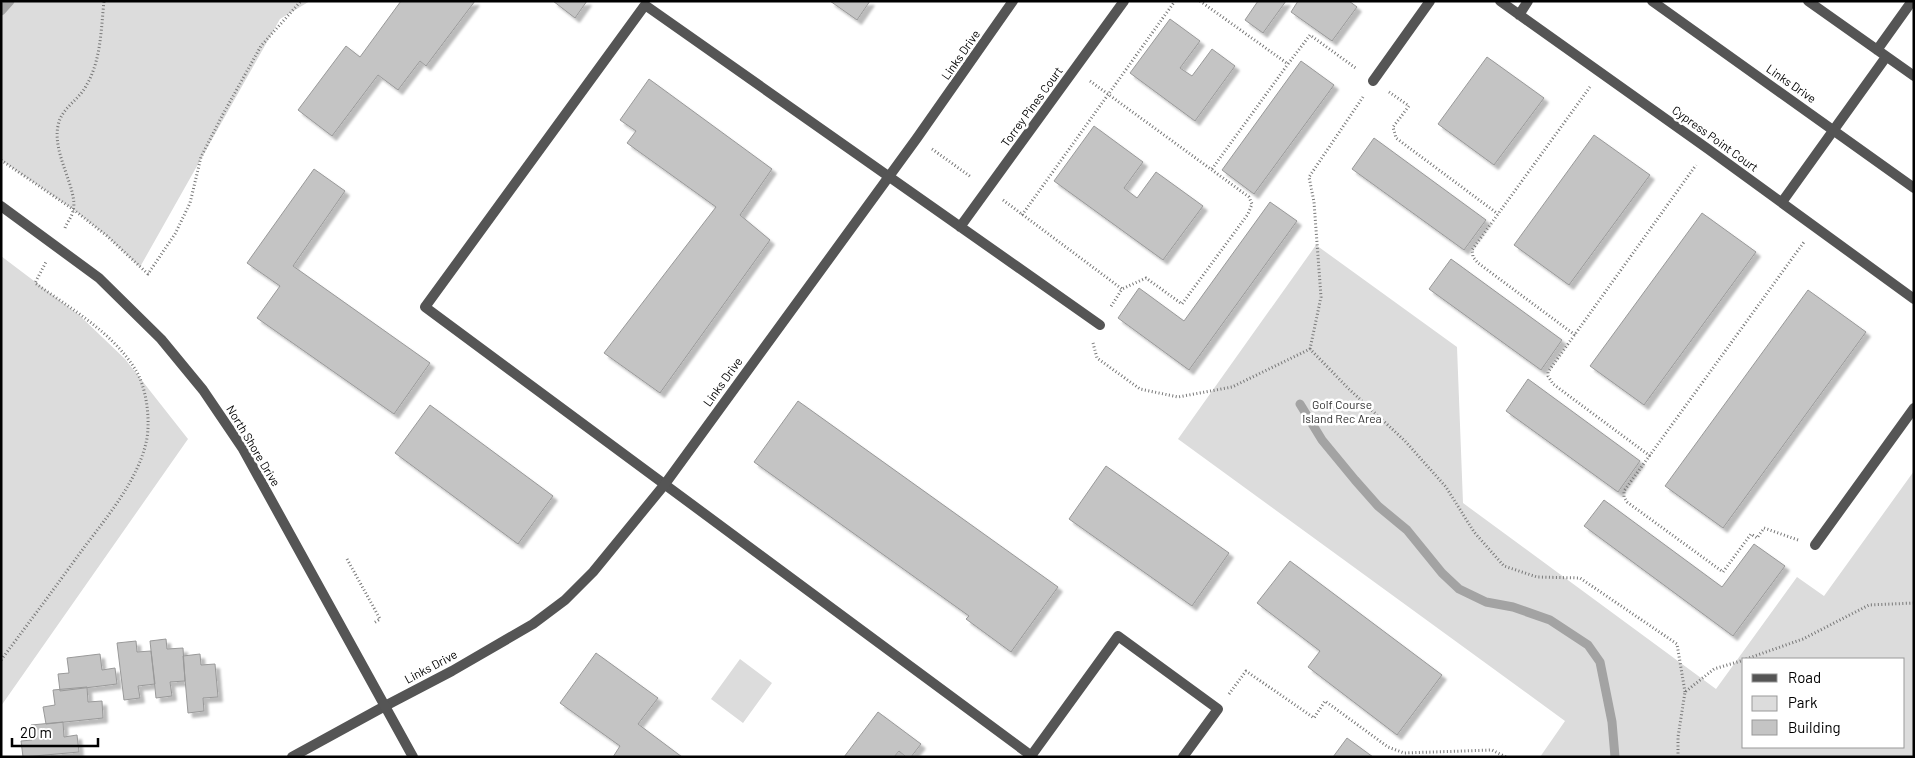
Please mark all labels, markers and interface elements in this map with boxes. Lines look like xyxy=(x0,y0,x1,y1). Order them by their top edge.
street label: Links Drive xyxy=(938,27,982,82)
street label: Links Drive xyxy=(1764,61,1819,105)
street label: Torrey Pines Court xyxy=(997,64,1065,149)
street label: Cypress Point Court xyxy=(1670,102,1761,174)
street label: Links Drive xyxy=(700,354,745,409)
park label: Golf Course Island Rec Area xyxy=(1302,397,1382,425)
street label: North Shore Drive xyxy=(224,402,284,489)
street label: Links Drive xyxy=(402,647,459,686)
legend xyxy=(1742,658,1905,748)
text: Road xyxy=(1788,668,1821,686)
text: Park xyxy=(1788,693,1818,711)
scale bar xyxy=(12,716,99,748)
text: Building xyxy=(1788,718,1841,736)
text: 20 m xyxy=(20,723,52,741)

